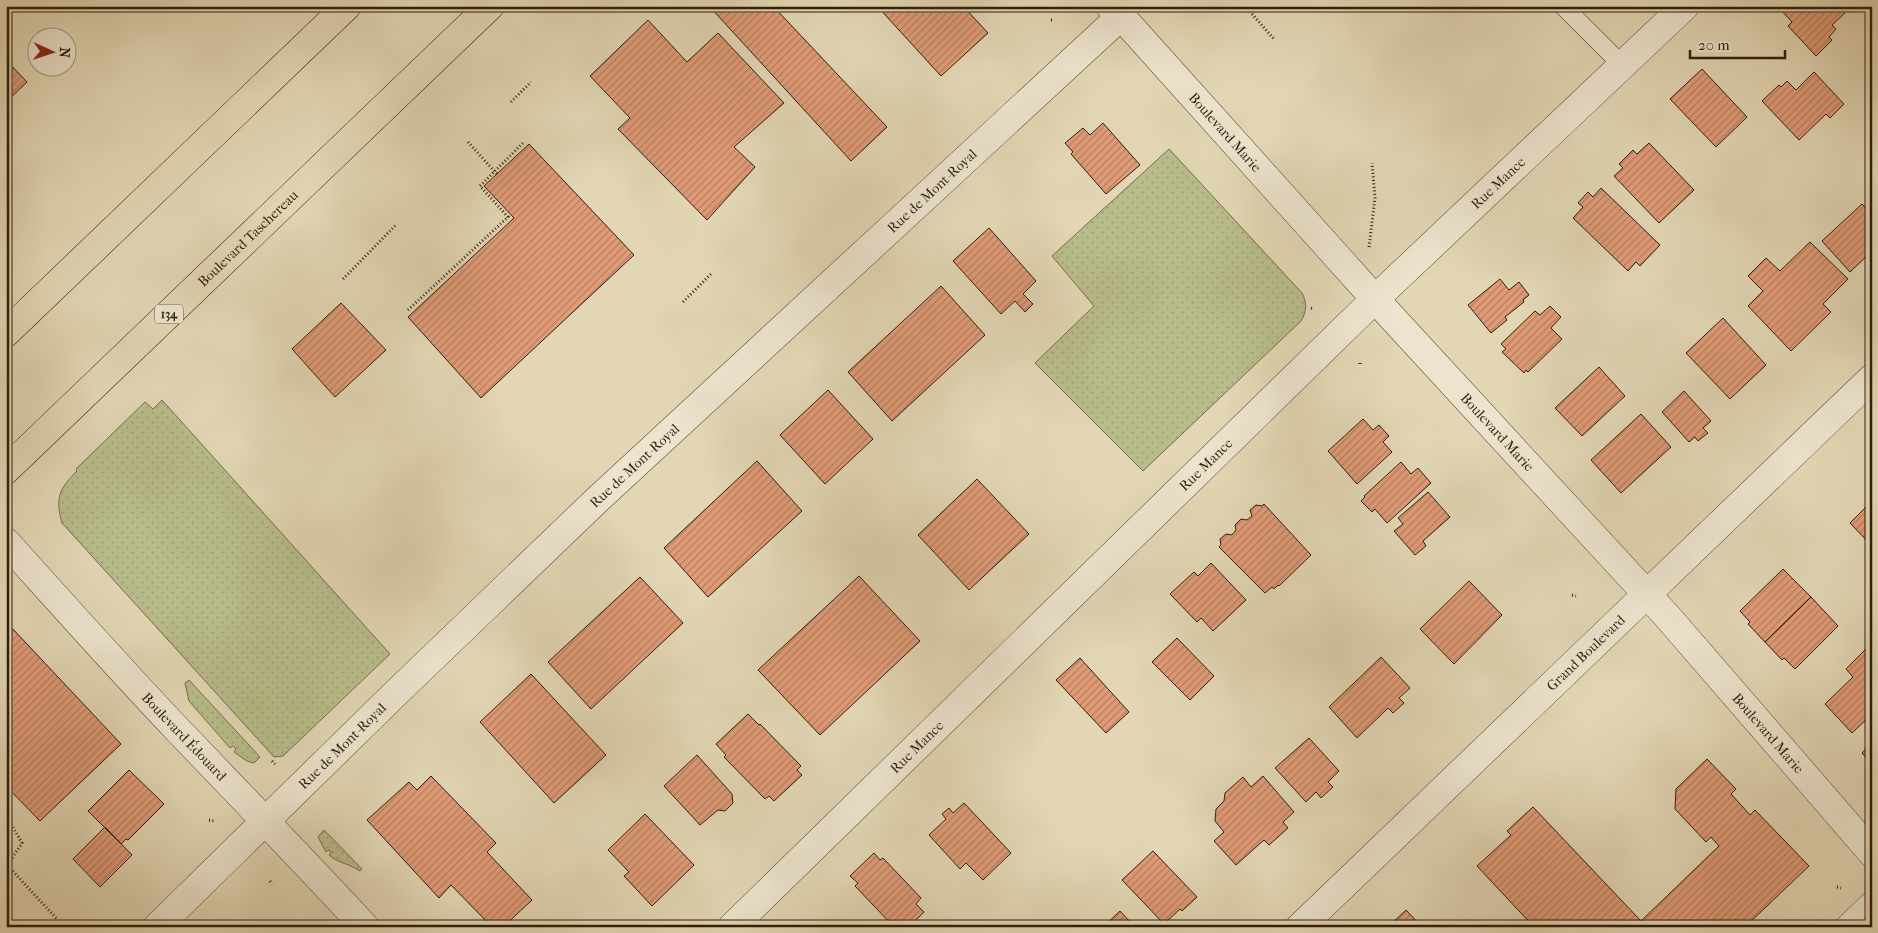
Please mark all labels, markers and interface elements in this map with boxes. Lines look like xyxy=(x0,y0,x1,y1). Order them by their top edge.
north arrow xyxy=(28,28,78,78)
scale bar xyxy=(1690,28,1786,60)
text: 20 m xyxy=(1698,36,1730,54)
text: N xyxy=(56,47,73,59)
street label: Boulevard Marie xyxy=(1185,89,1265,175)
street label: Rue de Mont-Royal xyxy=(883,145,980,236)
street label: Rue Mance xyxy=(1467,153,1529,212)
street label: Boulevard Taschereau xyxy=(194,186,302,290)
road number: 134 xyxy=(155,304,183,324)
street label: Boulevard Marie xyxy=(1457,389,1538,475)
street label: Rue de Mont-Royal xyxy=(586,420,683,511)
street label: Rue Mance xyxy=(1175,434,1236,494)
street label: Grand Boulevard xyxy=(1543,611,1629,694)
street label: Boulevard Édouard xyxy=(138,689,230,784)
street label: Boulevard Marie xyxy=(1729,690,1808,777)
street label: Rue de Mont-Royal xyxy=(295,699,390,792)
street label: Rue Mance xyxy=(886,717,947,777)

